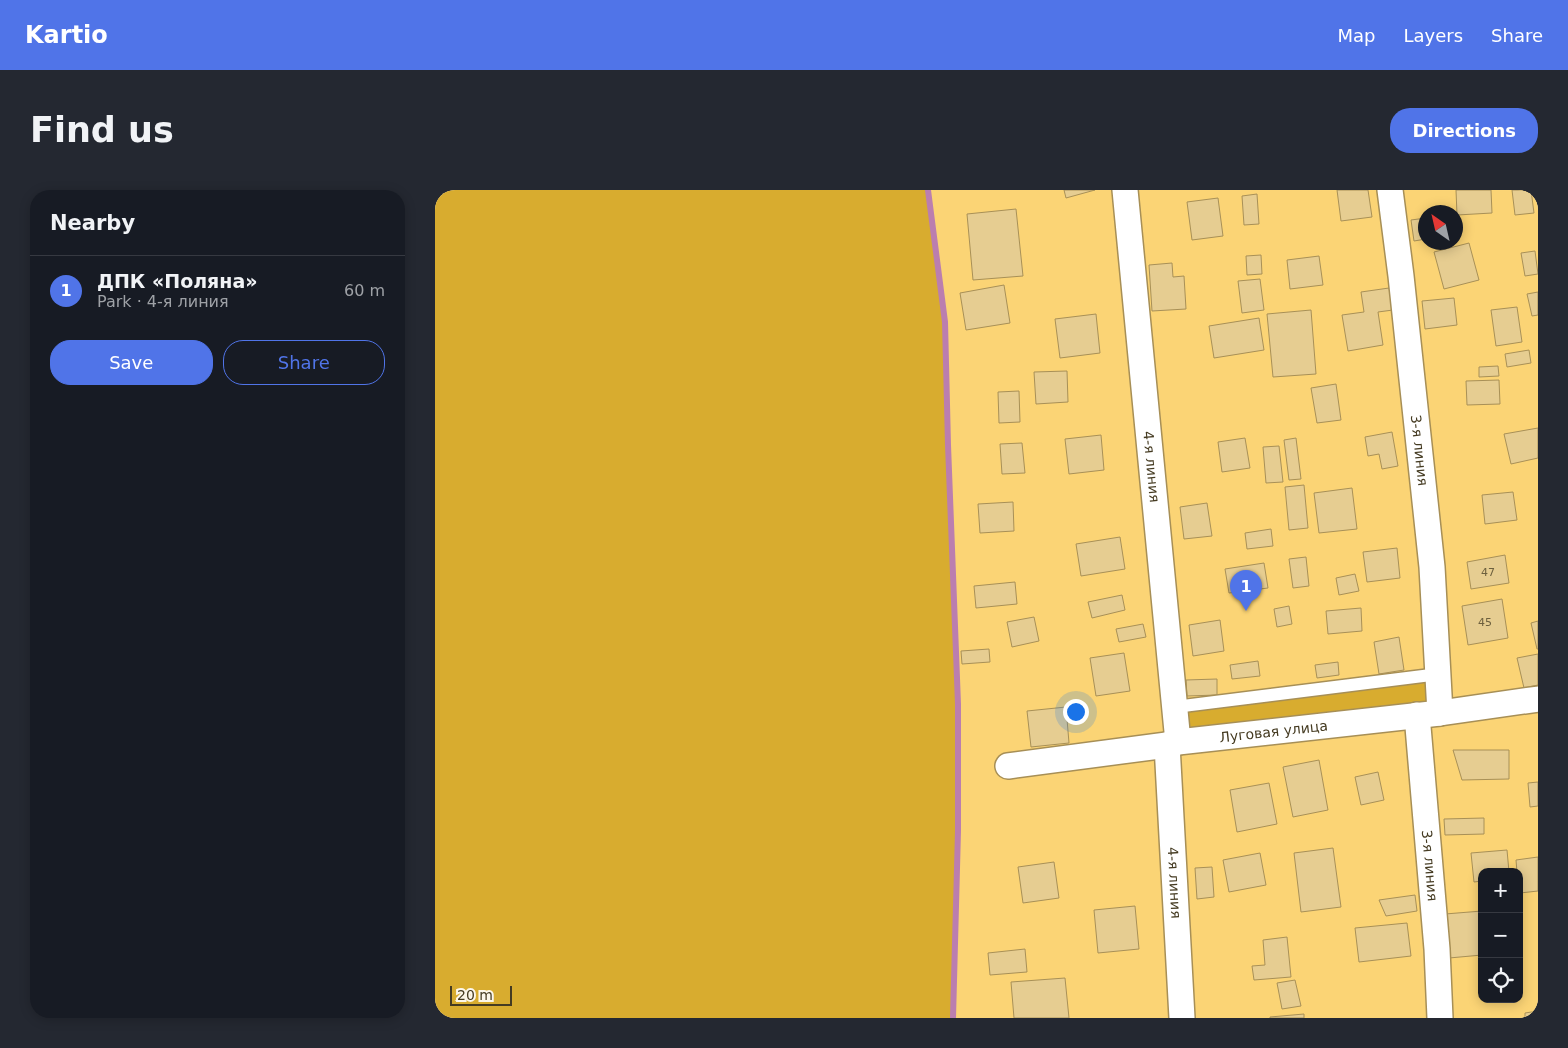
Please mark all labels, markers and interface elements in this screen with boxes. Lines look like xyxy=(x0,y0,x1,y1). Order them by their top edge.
text: Kartio xyxy=(25,21,108,49)
text: Map xyxy=(1337,25,1375,46)
text: Layers xyxy=(1403,25,1463,46)
text: Share xyxy=(1491,25,1543,46)
button: Directions xyxy=(1390,108,1538,153)
text: Find us xyxy=(30,110,174,150)
north arrow xyxy=(1418,205,1463,250)
text: Nearby xyxy=(50,211,135,235)
text: ДПК «Поляна» xyxy=(97,270,258,292)
text: 1 xyxy=(60,281,72,300)
text: 60 m xyxy=(344,281,385,300)
text: Park · 4-я линия xyxy=(97,292,229,311)
button: Save xyxy=(50,340,213,385)
button: Share xyxy=(223,340,385,385)
street label: 3-я линия xyxy=(1408,414,1431,487)
street label: 4-я линия xyxy=(1140,430,1163,503)
house number: 47 xyxy=(1481,566,1495,579)
pin: 1 xyxy=(1230,570,1262,611)
house number: 45 xyxy=(1478,616,1492,629)
your location xyxy=(1063,699,1089,725)
street label: Луговая улица xyxy=(1219,717,1329,745)
street label: 3-я линия xyxy=(1419,829,1441,902)
street label: 4-я линия xyxy=(1165,847,1185,919)
map controls xyxy=(1478,868,1523,1003)
button: + xyxy=(1478,868,1523,913)
button: − xyxy=(1478,913,1523,958)
button: locate xyxy=(1478,958,1523,1003)
scale bar xyxy=(450,983,513,1006)
text: 20 m xyxy=(457,987,493,1003)

